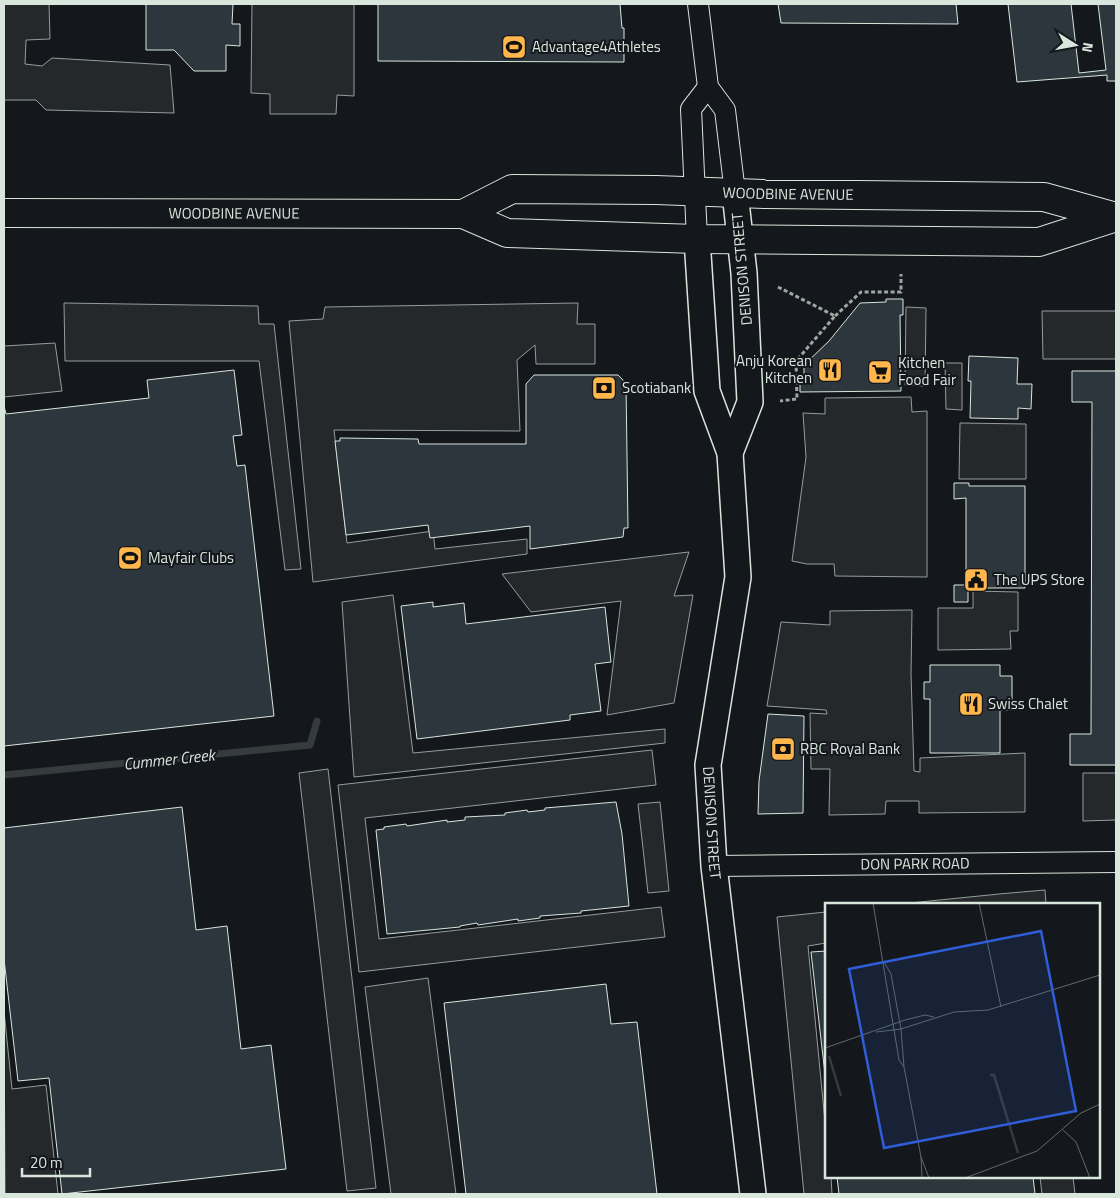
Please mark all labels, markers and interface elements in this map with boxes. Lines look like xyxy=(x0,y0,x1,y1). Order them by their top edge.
north arrow xyxy=(1050,20,1100,70)
sports icon: Advantage4Athletes xyxy=(501,34,527,60)
place label: Advantage4Athletes xyxy=(532,35,661,58)
text: N xyxy=(1077,41,1099,54)
street label: WOODBINE AVENUE xyxy=(722,180,854,206)
street label: WOODBINE AVENUE xyxy=(168,201,300,225)
street label: DENISON STREET xyxy=(725,212,758,326)
place label: Anju Korean Kitchen xyxy=(736,349,812,389)
place label: Kitchen Food Fair xyxy=(898,351,956,391)
restaurant icon: Anju Korean Kitchen xyxy=(817,357,843,383)
supermarket icon: Kitchen Food Fair xyxy=(867,359,893,385)
bank icon: Scotiabank xyxy=(591,375,617,401)
place label: Scotiabank xyxy=(622,376,691,399)
sports icon: Mayfair Clubs xyxy=(117,545,143,571)
place label: Mayfair Clubs xyxy=(148,546,234,569)
public building icon: The UPS Store xyxy=(963,567,989,593)
place label: The UPS Store xyxy=(994,568,1085,591)
restaurant icon: Swiss Chalet xyxy=(958,691,984,717)
place label: Swiss Chalet xyxy=(988,692,1069,715)
bank icon: RBC Royal Bank xyxy=(770,736,796,762)
place label: RBC Royal Bank xyxy=(800,737,900,760)
water label: Cummer Creek xyxy=(122,742,218,776)
street label: DENISON STREET xyxy=(697,766,727,881)
street label: DON PARK ROAD xyxy=(860,851,970,876)
inset map xyxy=(825,903,1100,1178)
scale bar xyxy=(22,1146,90,1178)
text: 20 m xyxy=(30,1151,63,1174)

